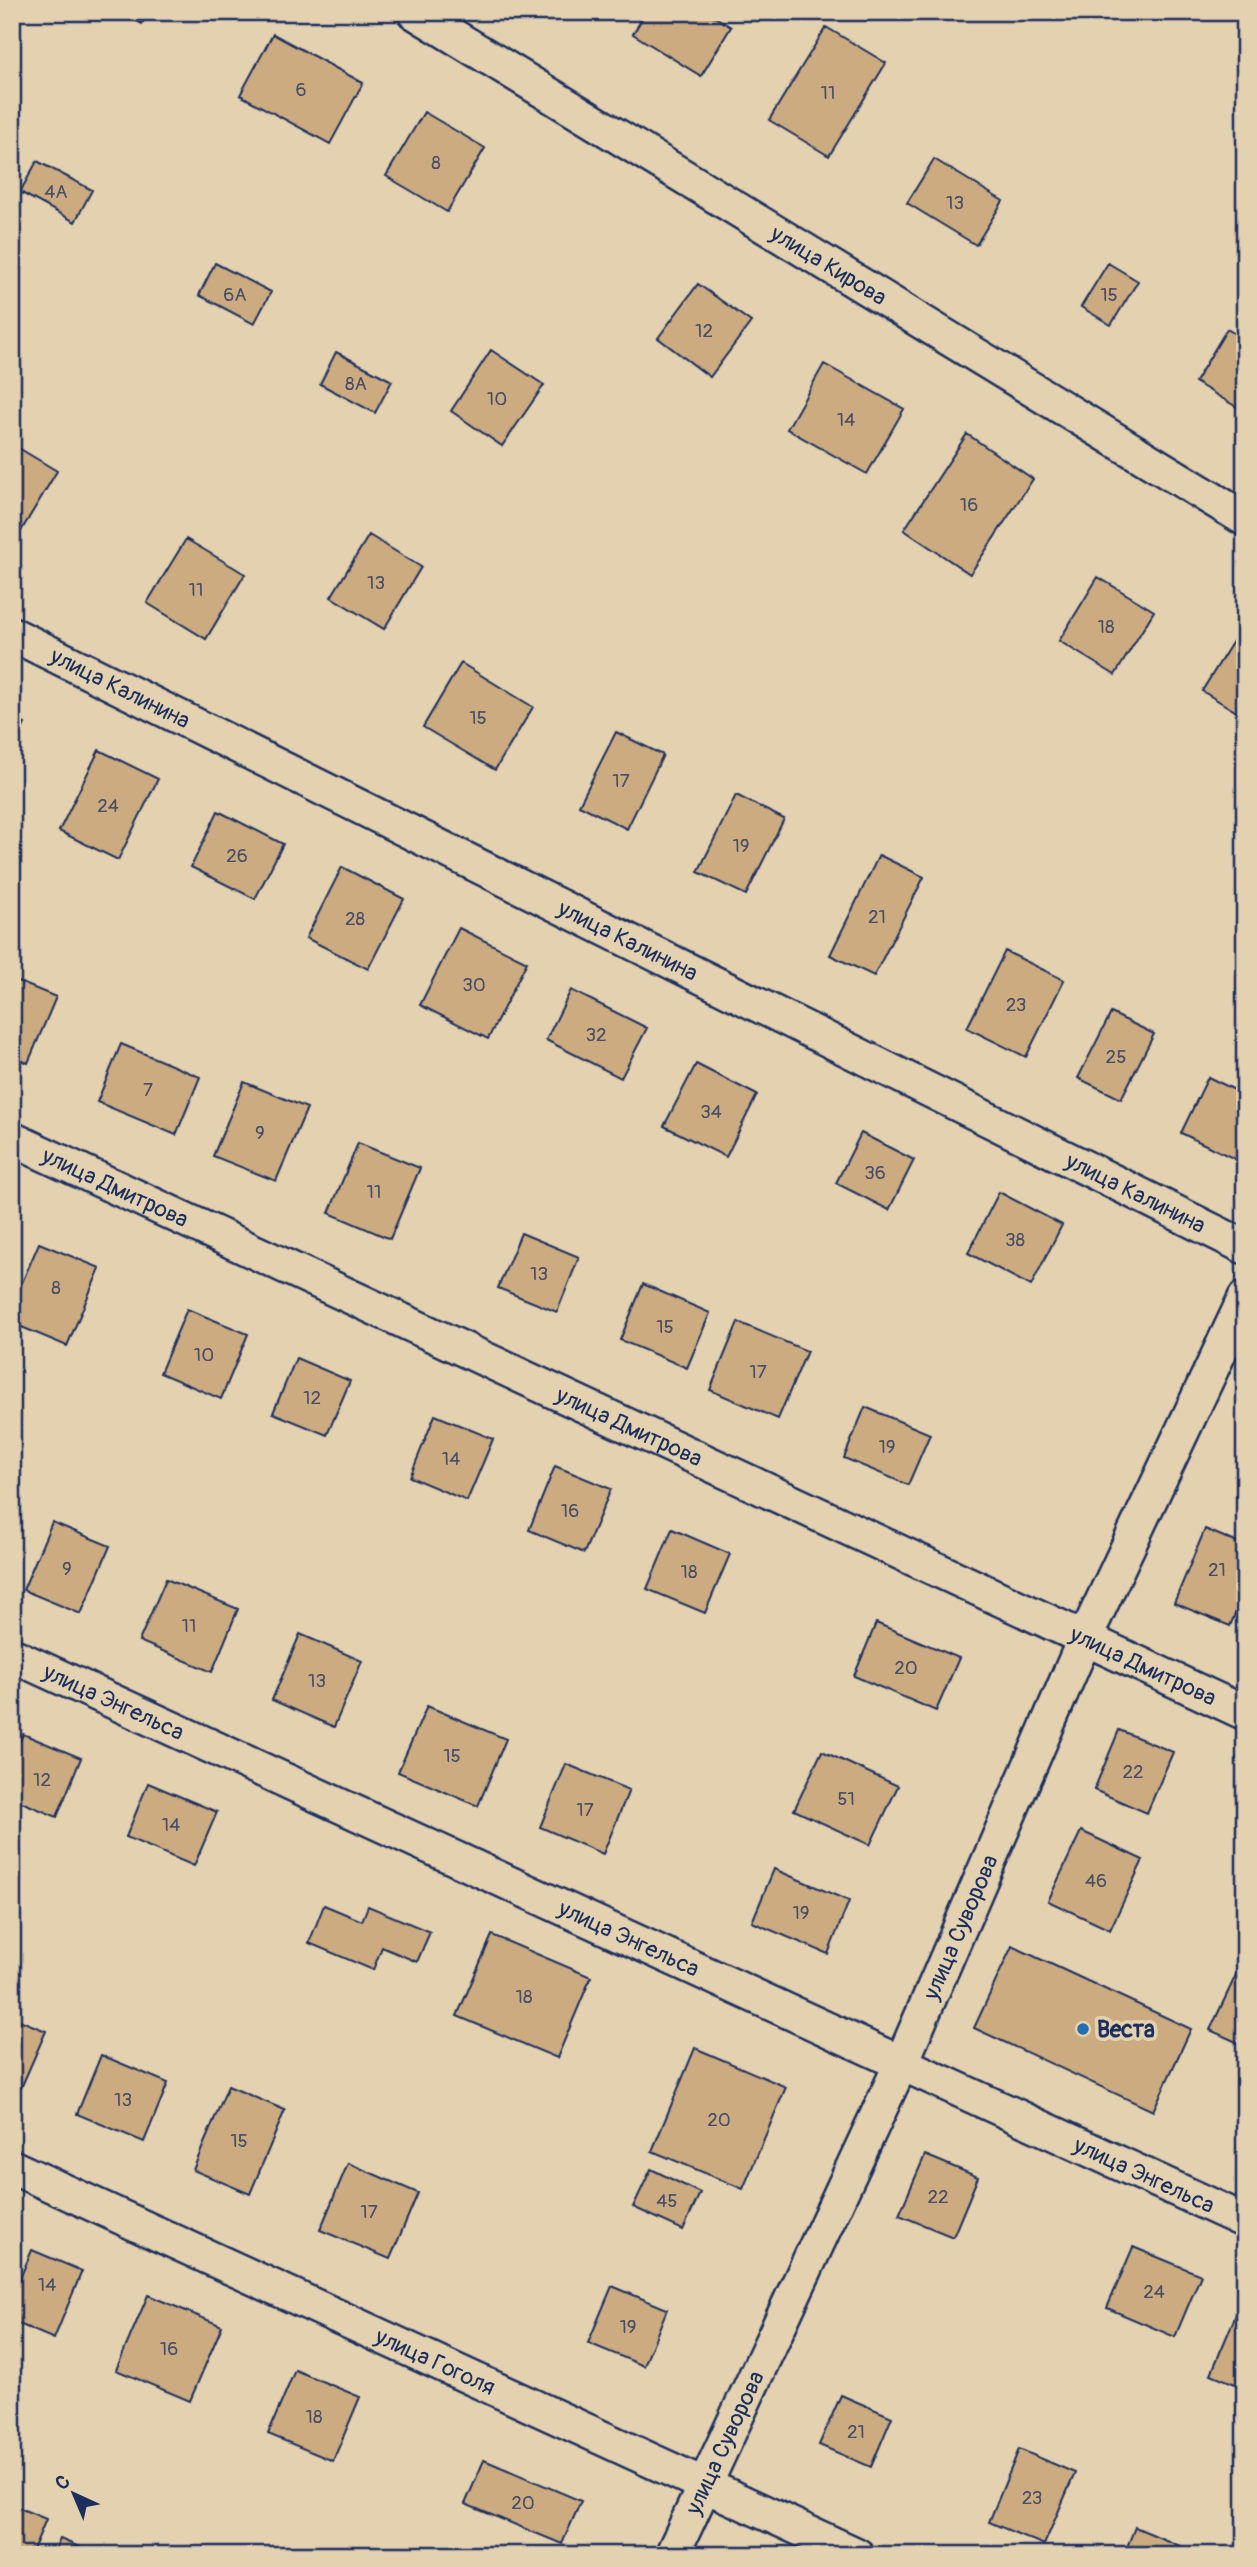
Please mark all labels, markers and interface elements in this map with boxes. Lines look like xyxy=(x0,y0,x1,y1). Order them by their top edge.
house number: 6 xyxy=(295,78,307,102)
house number: 11 xyxy=(821,81,835,105)
house number: 8 xyxy=(431,151,441,175)
house number: 4А xyxy=(44,180,68,204)
house number: 13 xyxy=(946,191,964,215)
street label: улица Кирова xyxy=(764,219,892,312)
house number: 6А xyxy=(223,283,247,307)
house number: 15 xyxy=(1100,283,1118,307)
house number: 12 xyxy=(695,319,713,343)
house number: 8А xyxy=(345,372,367,396)
house number: 10 xyxy=(487,387,507,411)
house number: 14 xyxy=(837,408,855,432)
house number: 16 xyxy=(960,493,978,517)
house number: 13 xyxy=(367,571,385,595)
house number: 11 xyxy=(189,578,203,602)
house number: 18 xyxy=(1097,615,1115,639)
street label: улица Калинина xyxy=(44,641,195,735)
house number: 15 xyxy=(469,706,487,730)
house number: 17 xyxy=(612,769,630,793)
house number: 24 xyxy=(97,794,119,818)
house number: 19 xyxy=(732,834,750,858)
house number: 26 xyxy=(226,844,248,868)
street label: улица Калинина xyxy=(552,893,703,988)
house number: 21 xyxy=(868,905,886,929)
house number: 28 xyxy=(345,907,365,931)
house number: 30 xyxy=(462,973,486,997)
house number: 23 xyxy=(1006,993,1026,1017)
house number: 32 xyxy=(585,1023,607,1047)
house number: 25 xyxy=(1106,1045,1126,1069)
house number: 7 xyxy=(143,1078,153,1102)
house number: 34 xyxy=(700,1100,722,1124)
house number: 9 xyxy=(255,1121,265,1145)
street label: улица Дмитрова xyxy=(36,1141,193,1234)
street label: улица Калинина xyxy=(1060,1146,1210,1240)
house number: 36 xyxy=(864,1161,886,1185)
house number: 11 xyxy=(367,1180,381,1204)
house number: 38 xyxy=(1005,1228,1025,1252)
house number: 13 xyxy=(530,1262,548,1286)
house number: 8 xyxy=(51,1276,61,1300)
house number: 15 xyxy=(656,1315,674,1339)
house number: 10 xyxy=(194,1343,214,1367)
house number: 17 xyxy=(749,1360,767,1384)
street label: улица Дмитрова xyxy=(550,1380,707,1473)
house number: 12 xyxy=(303,1386,321,1410)
house number: 19 xyxy=(878,1435,896,1459)
house number: 14 xyxy=(442,1447,460,1471)
house number: 16 xyxy=(561,1499,579,1523)
house number: 9 xyxy=(62,1557,72,1581)
house number: 21 xyxy=(1208,1558,1226,1582)
house number: 18 xyxy=(680,1560,698,1584)
house number: 11 xyxy=(182,1614,196,1638)
street label: улица Дмитрова xyxy=(1064,1619,1221,1713)
house number: 20 xyxy=(894,1656,918,1680)
street label: улица Энгельса xyxy=(38,1657,189,1747)
house number: 13 xyxy=(308,1669,326,1693)
house number: 15 xyxy=(443,1744,461,1768)
house number: 22 xyxy=(1122,1760,1144,1784)
house number: 12 xyxy=(33,1768,51,1792)
house number: 51 xyxy=(837,1787,855,1811)
house number: 17 xyxy=(576,1798,594,1822)
house number: 14 xyxy=(162,1813,180,1837)
street label: улица Суворова xyxy=(916,1850,1005,2005)
house number: 46 xyxy=(1085,1869,1107,1893)
street label: улица Энгельса xyxy=(553,1893,704,1984)
house number: 19 xyxy=(792,1901,810,1925)
house number: 18 xyxy=(515,1985,533,2009)
place label: Веста xyxy=(1097,2015,1155,2044)
marker: Веста xyxy=(1075,2021,1091,2037)
house number: 13 xyxy=(114,2088,132,2112)
house number: 20 xyxy=(707,2108,731,2132)
house number: 15 xyxy=(230,2129,248,2153)
street label: улица Энгельса xyxy=(1068,2130,1219,2220)
house number: 22 xyxy=(927,2185,949,2209)
house number: 45 xyxy=(656,2189,678,2213)
house number: 17 xyxy=(360,2200,378,2224)
house number: 14 xyxy=(38,2273,56,2297)
house number: 24 xyxy=(1143,2280,1165,2304)
house number: 19 xyxy=(619,2315,637,2339)
street label: улица Гоголя xyxy=(370,2321,500,2402)
house number: 16 xyxy=(160,2337,178,2361)
street label: улица Суворова xyxy=(678,2366,771,2520)
house number: 18 xyxy=(305,2405,323,2429)
house number: 21 xyxy=(847,2420,865,2444)
north arrow xyxy=(38,2458,108,2528)
text: С xyxy=(50,2470,76,2495)
house number: 23 xyxy=(1022,2486,1042,2510)
house number: 20 xyxy=(511,2491,535,2515)

